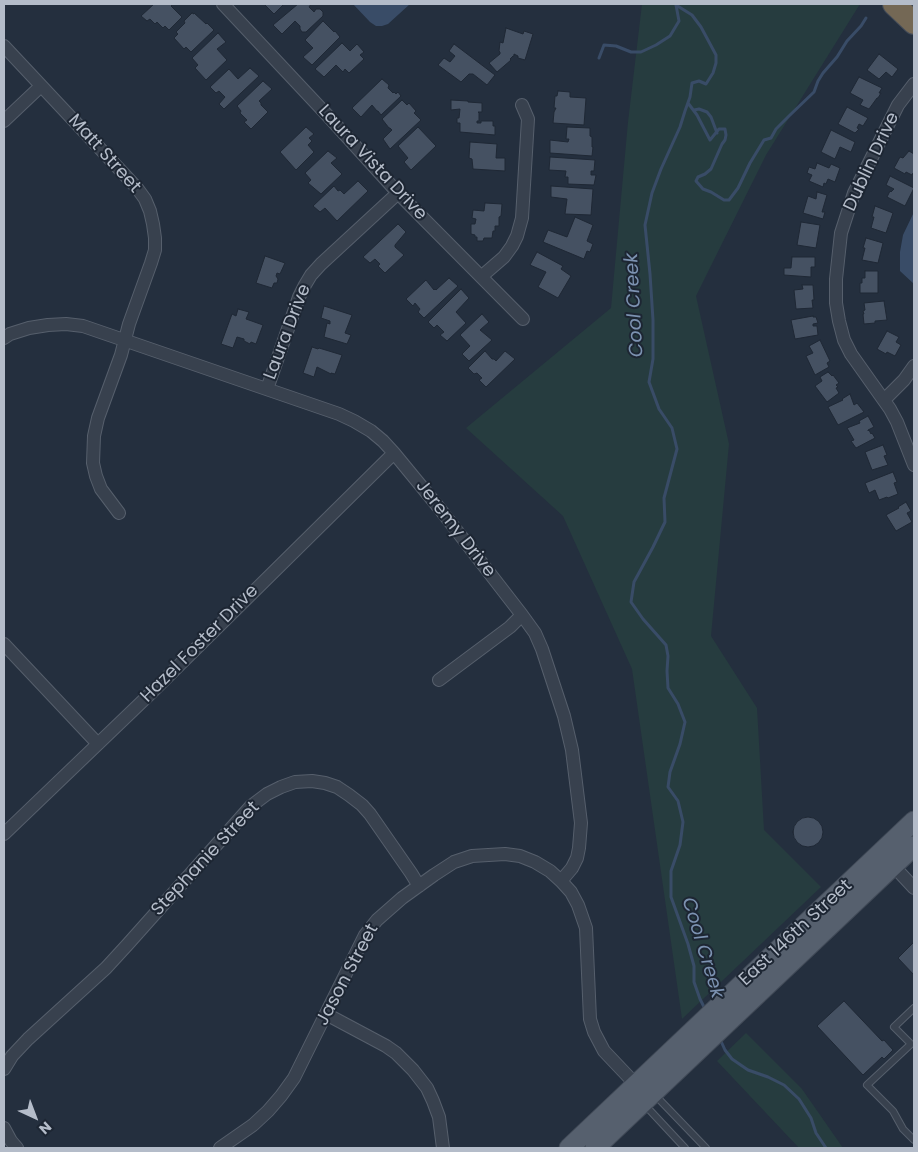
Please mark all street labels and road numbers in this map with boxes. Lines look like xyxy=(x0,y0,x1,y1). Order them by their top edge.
street label: Laura Vista Drive xyxy=(313,101,431,225)
street label: Dublin Drive xyxy=(840,109,904,215)
street label: Matt Street xyxy=(63,110,145,198)
street label: Laura Drive xyxy=(260,281,316,383)
street label: Jeremy Drive xyxy=(410,476,500,582)
street label: Hazel Foster Drive xyxy=(137,581,263,707)
street label: Stephanie Street xyxy=(147,797,265,921)
street label: East 146th Street xyxy=(735,875,857,991)
street label: Jason Street xyxy=(312,921,384,1029)

